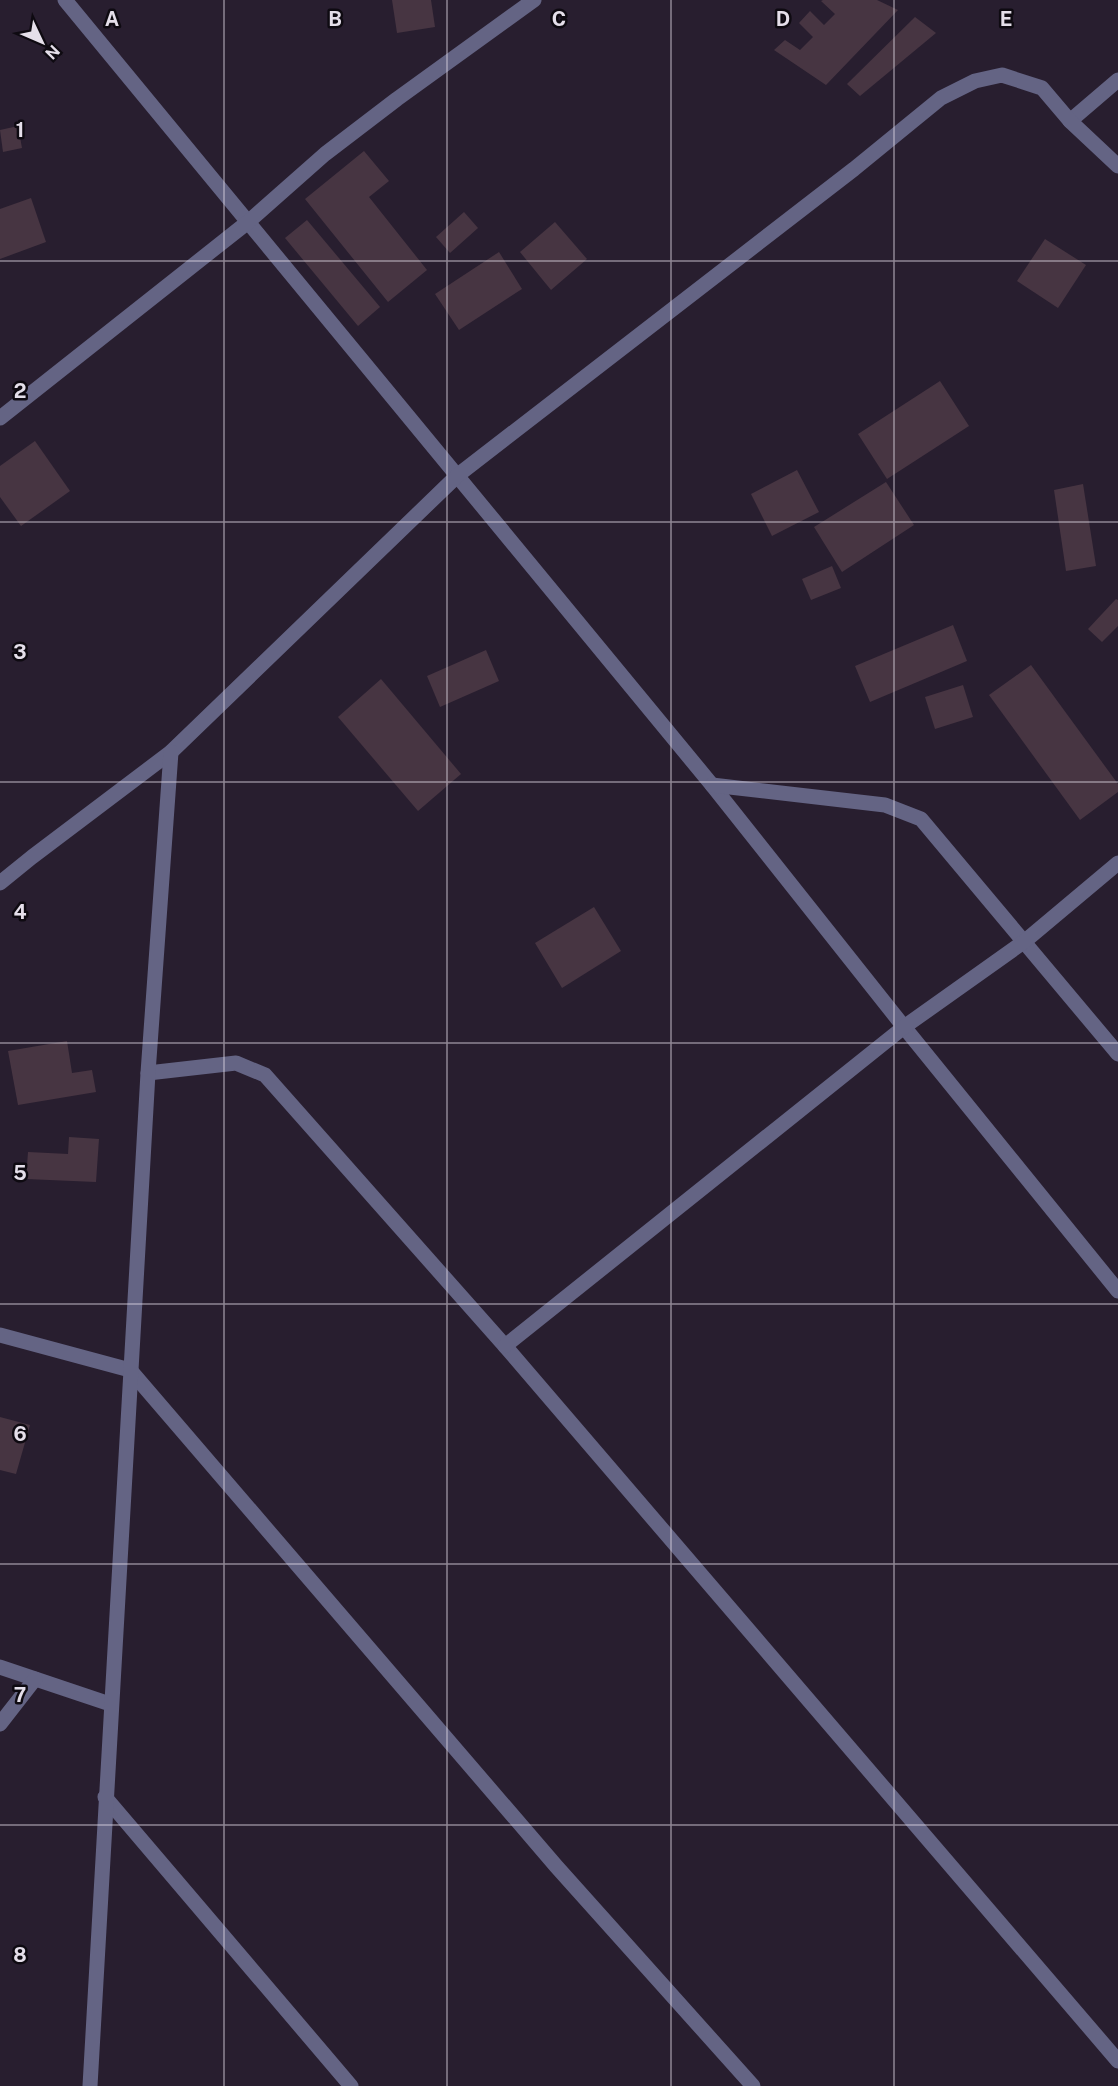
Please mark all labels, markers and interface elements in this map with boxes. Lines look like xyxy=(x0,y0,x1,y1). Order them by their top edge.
text: A xyxy=(105,7,119,31)
text: B xyxy=(328,7,342,31)
text: C xyxy=(552,7,566,31)
text: D xyxy=(776,7,790,31)
text: E xyxy=(1000,7,1012,31)
north arrow xyxy=(12,12,72,72)
text: N xyxy=(41,41,64,63)
text: 1 xyxy=(16,118,24,142)
text: 2 xyxy=(14,379,26,403)
text: 3 xyxy=(13,640,27,664)
text: 4 xyxy=(13,900,27,924)
text: 5 xyxy=(13,1161,27,1185)
text: 6 xyxy=(13,1422,27,1446)
text: 7 xyxy=(14,1683,26,1707)
text: 8 xyxy=(13,1943,27,1967)

